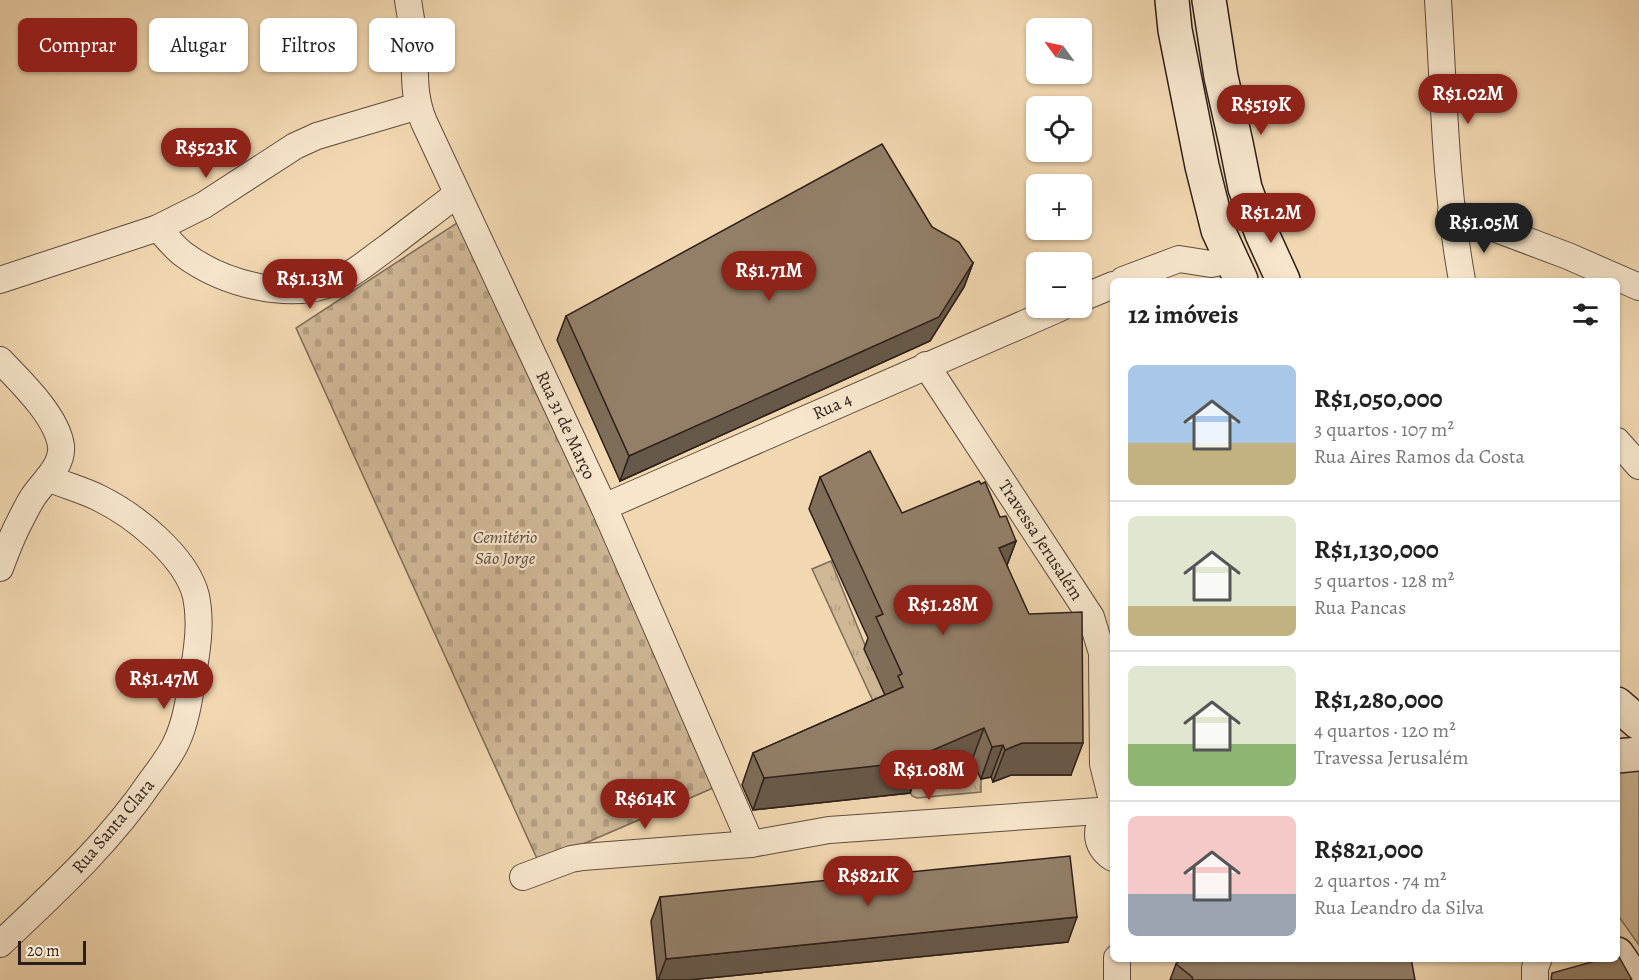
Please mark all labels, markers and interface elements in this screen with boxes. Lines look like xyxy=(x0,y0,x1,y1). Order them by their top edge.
chip: Comprar xyxy=(18,18,137,72)
chip: Alugar xyxy=(149,18,248,72)
chip: Filtros xyxy=(260,18,357,72)
chip: Novo xyxy=(369,18,455,72)
north arrow xyxy=(1026,18,1092,84)
map controls xyxy=(1026,18,1092,318)
pin: R$1.02M xyxy=(1413,74,1523,125)
text: R$1.02M xyxy=(1432,80,1504,107)
pin: R$519K xyxy=(1212,85,1310,136)
text: R$519K xyxy=(1231,91,1291,118)
button: locate xyxy=(1026,96,1092,162)
pin: R$523K xyxy=(157,128,255,179)
text: R$523K xyxy=(175,134,237,161)
button: + xyxy=(1026,174,1092,240)
pin: R$1.2M xyxy=(1222,193,1320,244)
text: R$1.2M xyxy=(1240,199,1302,226)
pin: R$1.05M xyxy=(1429,203,1539,254)
text: R$1.05M xyxy=(1449,209,1519,236)
pin: R$1.71M xyxy=(714,251,824,302)
button: − xyxy=(1026,252,1092,318)
text: R$1.71M xyxy=(735,257,803,284)
pin: R$1.13M xyxy=(255,259,365,310)
text: R$1.13M xyxy=(276,265,344,292)
text: 12 imóveis xyxy=(1128,297,1239,332)
icon: filters xyxy=(1569,298,1602,331)
street label: Rua 31 de Março xyxy=(530,367,602,483)
text: R$1,050,000 xyxy=(1314,381,1443,416)
street label: Rua 4 xyxy=(809,387,855,425)
icon: home xyxy=(1176,389,1248,461)
text: 3 quartos · 107 m² xyxy=(1314,416,1454,443)
text: Rua Aires Ramos da Costa xyxy=(1314,443,1525,470)
street label: Travessa Jerusalém xyxy=(993,475,1089,605)
park label: Cemitério São Jorge xyxy=(473,525,537,570)
text: R$1,130,000 xyxy=(1314,532,1439,567)
icon: home xyxy=(1176,540,1248,612)
text: 5 quartos · 128 m² xyxy=(1314,567,1454,594)
pin: R$1.28M xyxy=(888,585,998,636)
text: R$1.28M xyxy=(908,591,978,618)
text: Rua Pancas xyxy=(1314,594,1406,621)
pin: R$1.47M xyxy=(109,659,219,710)
text: R$1.47M xyxy=(129,665,199,692)
text: R$1,280,000 xyxy=(1314,682,1443,717)
icon: home xyxy=(1176,690,1248,762)
text: 4 quartos · 120 m² xyxy=(1314,717,1456,744)
text: Travessa Jerusalém xyxy=(1314,744,1469,771)
pin: R$1.08M xyxy=(874,750,984,801)
text: R$1.08M xyxy=(893,756,965,783)
street label: Rua Santa Clara xyxy=(66,773,160,878)
pin: R$614K xyxy=(596,779,694,830)
text: R$614K xyxy=(614,785,676,812)
text: R$821,000 xyxy=(1314,832,1423,867)
icon: home xyxy=(1176,840,1248,912)
pin: R$821K xyxy=(819,856,917,907)
text: R$821K xyxy=(837,862,899,889)
text: 2 quartos · 74 m² xyxy=(1314,867,1447,894)
text: Rua Leandro da Silva xyxy=(1314,894,1484,921)
scale bar xyxy=(18,938,86,966)
text: 20 m xyxy=(27,940,60,962)

